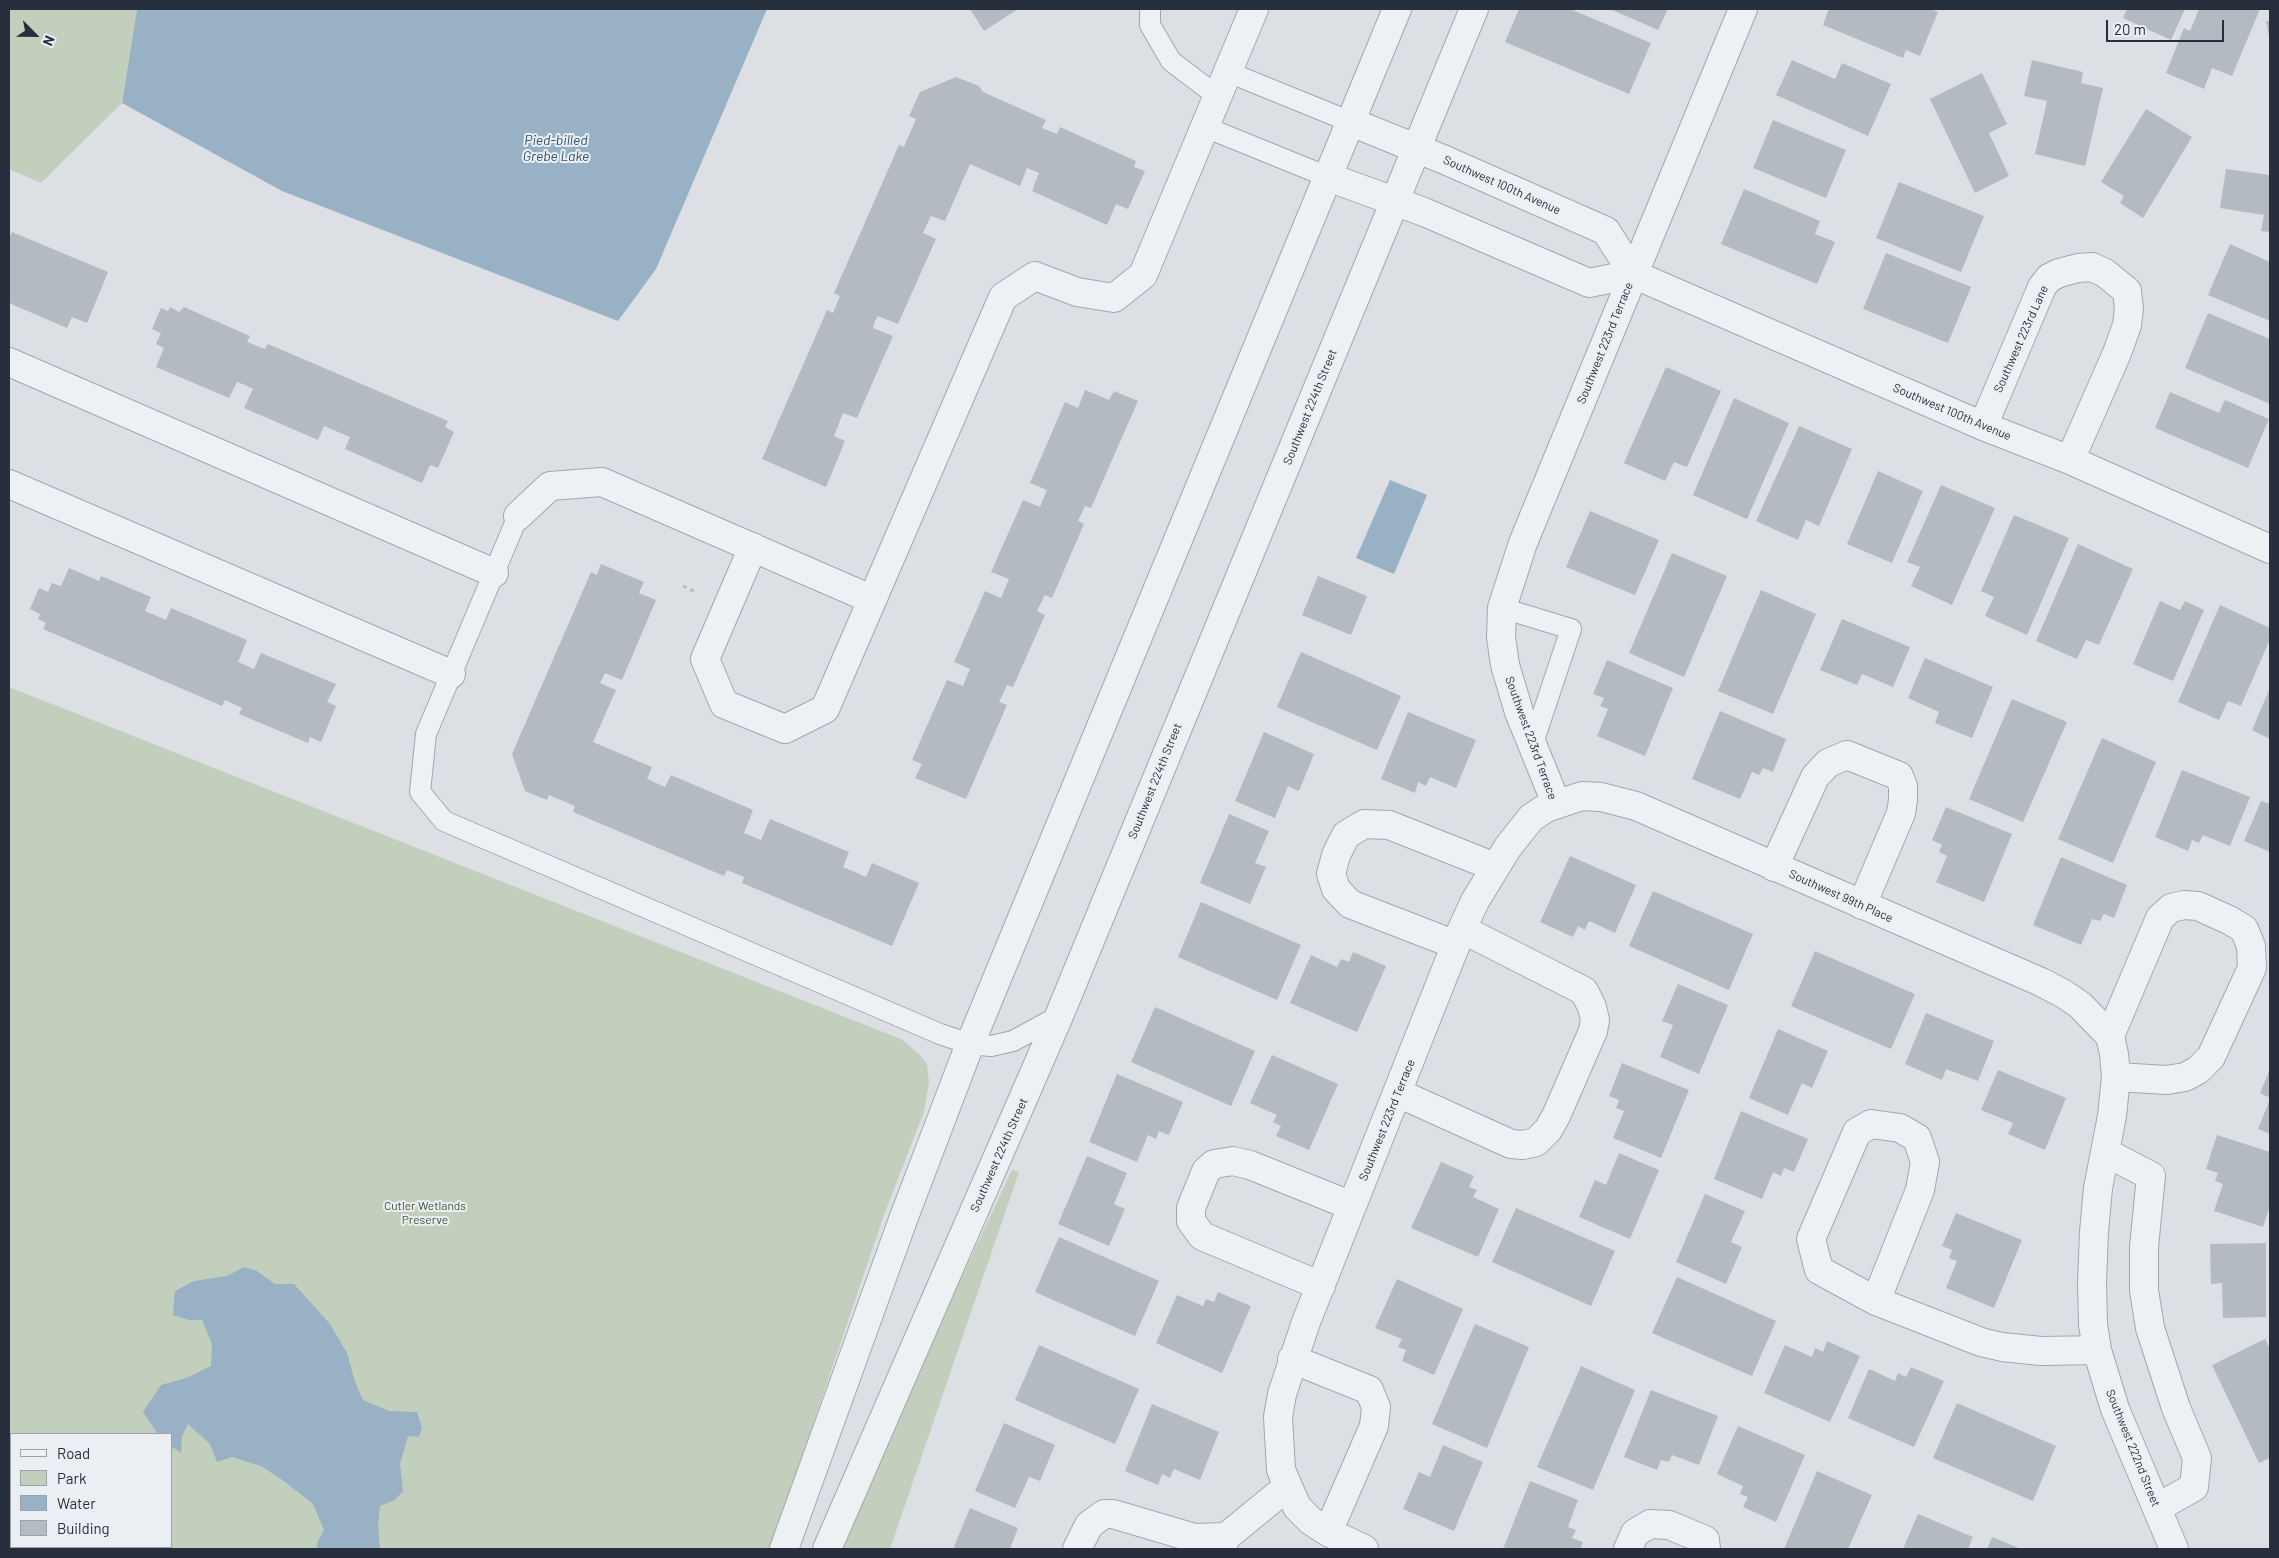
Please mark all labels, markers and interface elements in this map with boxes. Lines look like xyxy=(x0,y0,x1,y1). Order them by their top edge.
north arrow xyxy=(10,10,60,60)
scale bar xyxy=(2109,10,2226,42)
text: 20 m xyxy=(2114,20,2146,38)
text: N xyxy=(40,33,59,49)
water label: Pied-billed Grebe Lake xyxy=(523,132,589,164)
street label: Southwest 100th Avenue xyxy=(1441,153,1563,217)
street label: Southwest 223rd Terrace xyxy=(1574,280,1636,406)
street label: Southwest 223rd Lane xyxy=(1991,283,2051,395)
street label: Southwest 224th Street xyxy=(1280,347,1340,467)
street label: Southwest 100th Avenue xyxy=(1891,381,2013,443)
street label: Southwest 223rd Terrace xyxy=(1502,674,1560,802)
street label: Southwest 224th Street xyxy=(1125,721,1185,841)
street label: Southwest 99th Place xyxy=(1787,867,1895,925)
street label: Southwest 223rd Terrace xyxy=(1356,1057,1418,1183)
street label: Southwest 224th Street xyxy=(967,1096,1031,1214)
park label: Cutler Wetlands Preserve xyxy=(384,1199,466,1227)
street label: Southwest 222nd Street xyxy=(2103,1387,2163,1509)
legend xyxy=(10,1433,172,1548)
text: Road xyxy=(57,1444,90,1462)
text: Park xyxy=(57,1469,86,1487)
text: Water xyxy=(57,1494,96,1512)
text: Building xyxy=(57,1519,110,1537)

